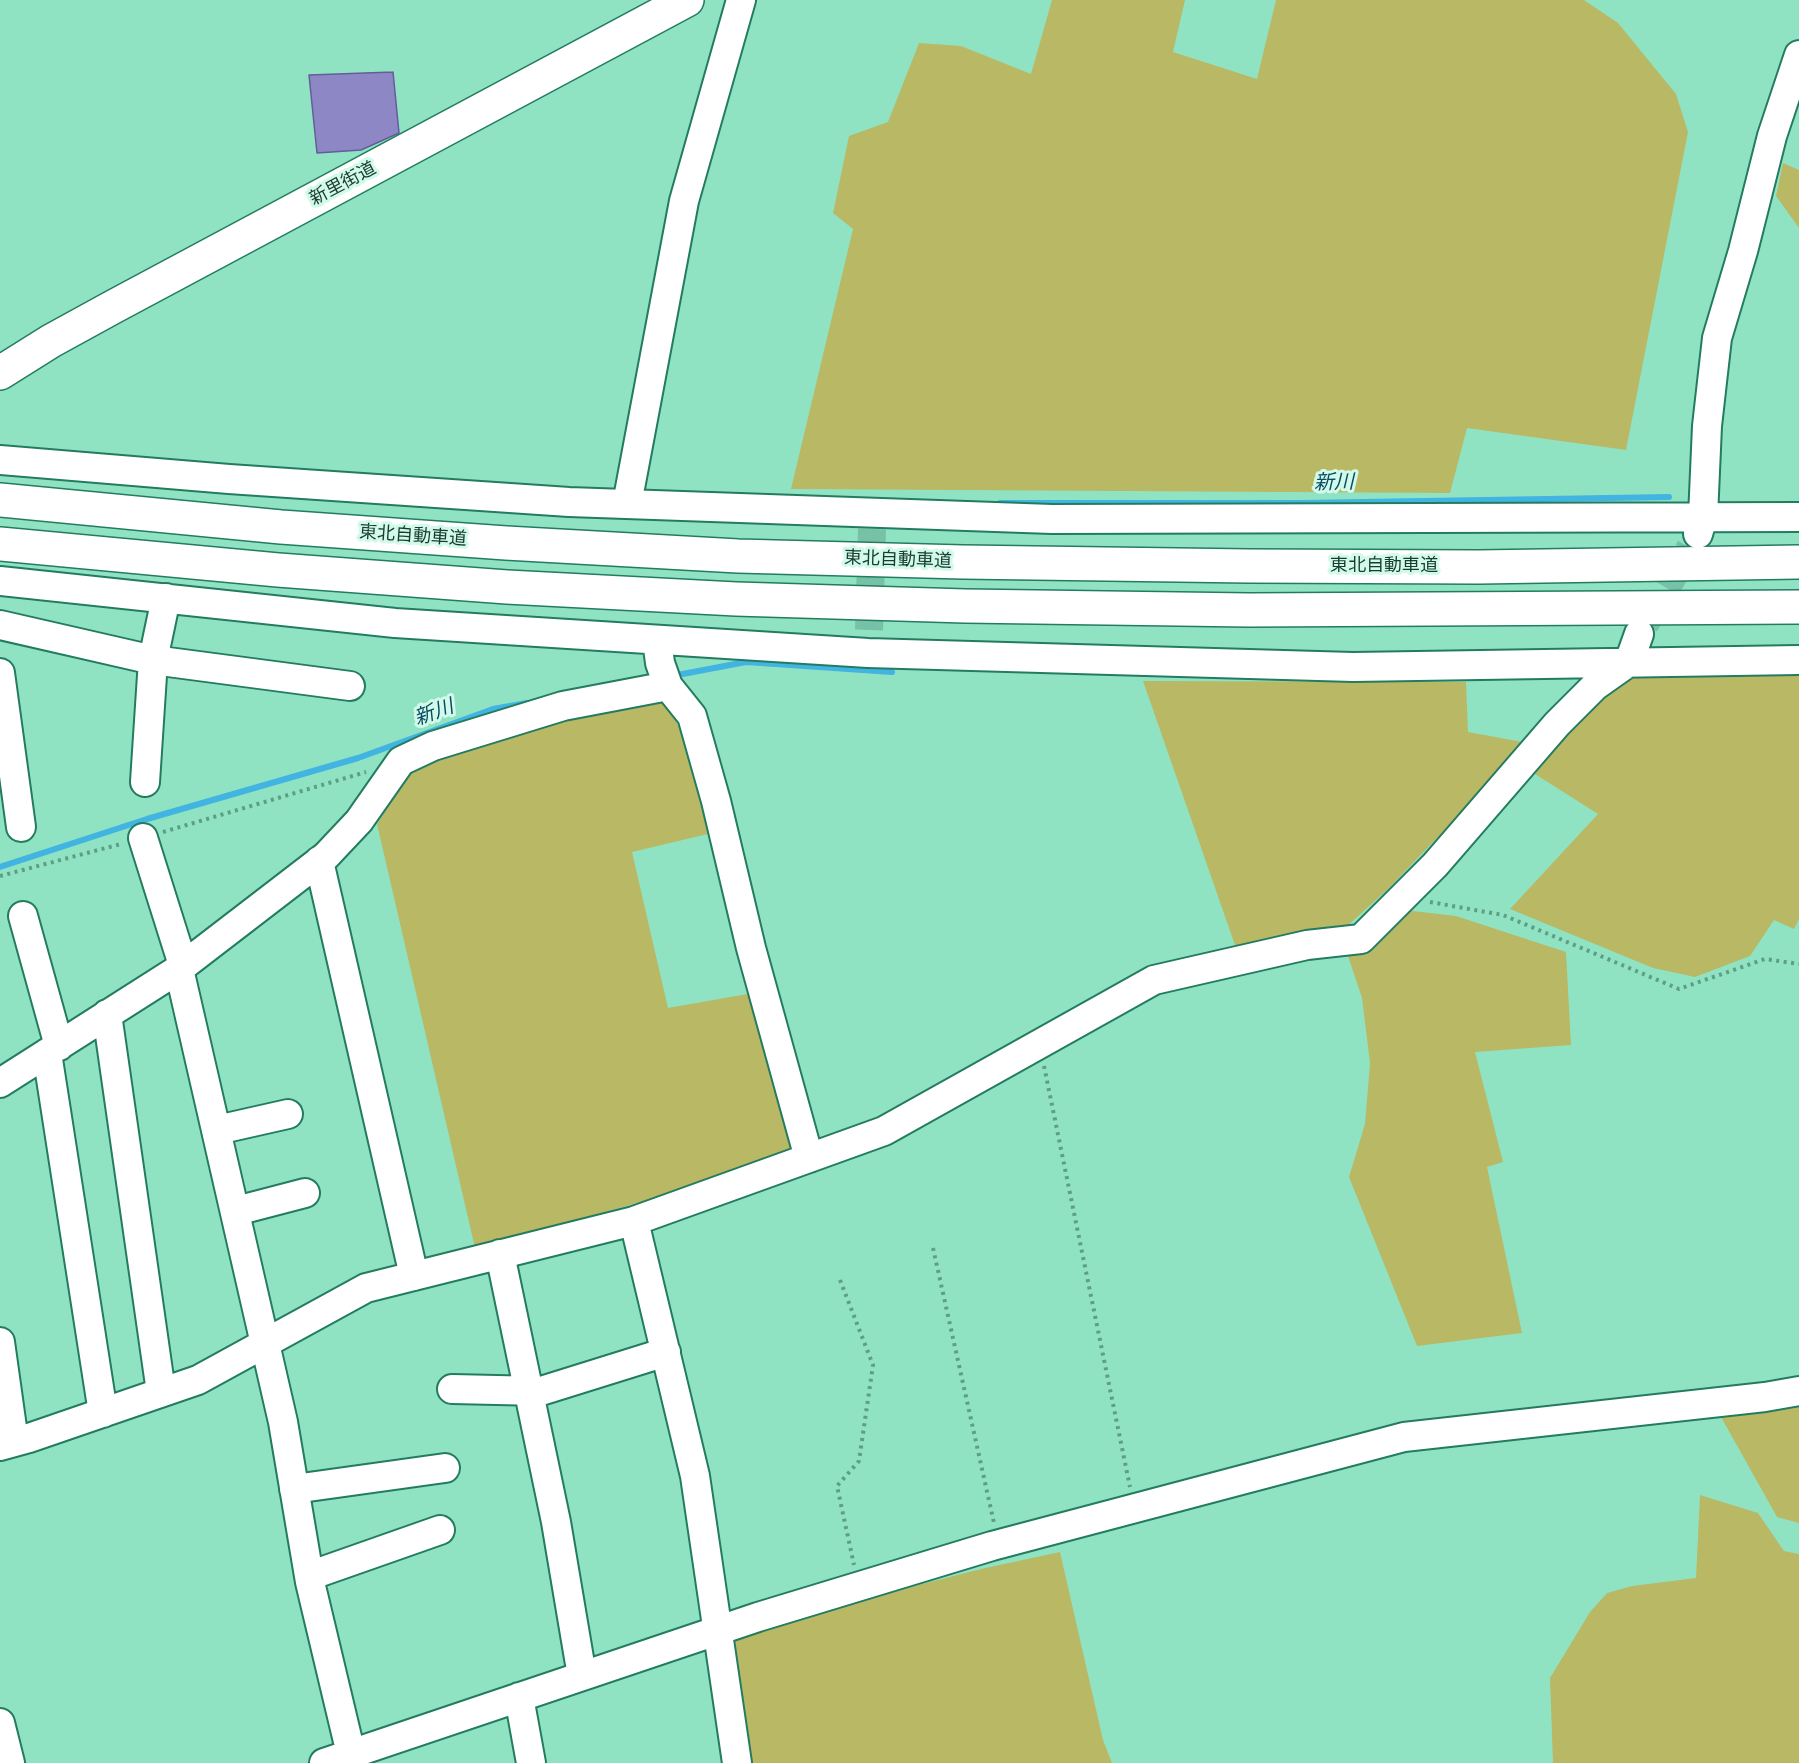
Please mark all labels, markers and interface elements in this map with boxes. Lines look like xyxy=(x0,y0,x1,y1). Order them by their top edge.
street label: 新里街道 xyxy=(306,158,380,210)
water label: 新川 xyxy=(1314,471,1354,495)
street label: 東北自動車道 xyxy=(358,521,468,551)
street label: 東北自動車道 xyxy=(844,547,952,573)
street label: 東北自動車道 xyxy=(1330,555,1438,577)
water label: 新川 xyxy=(411,695,457,731)

